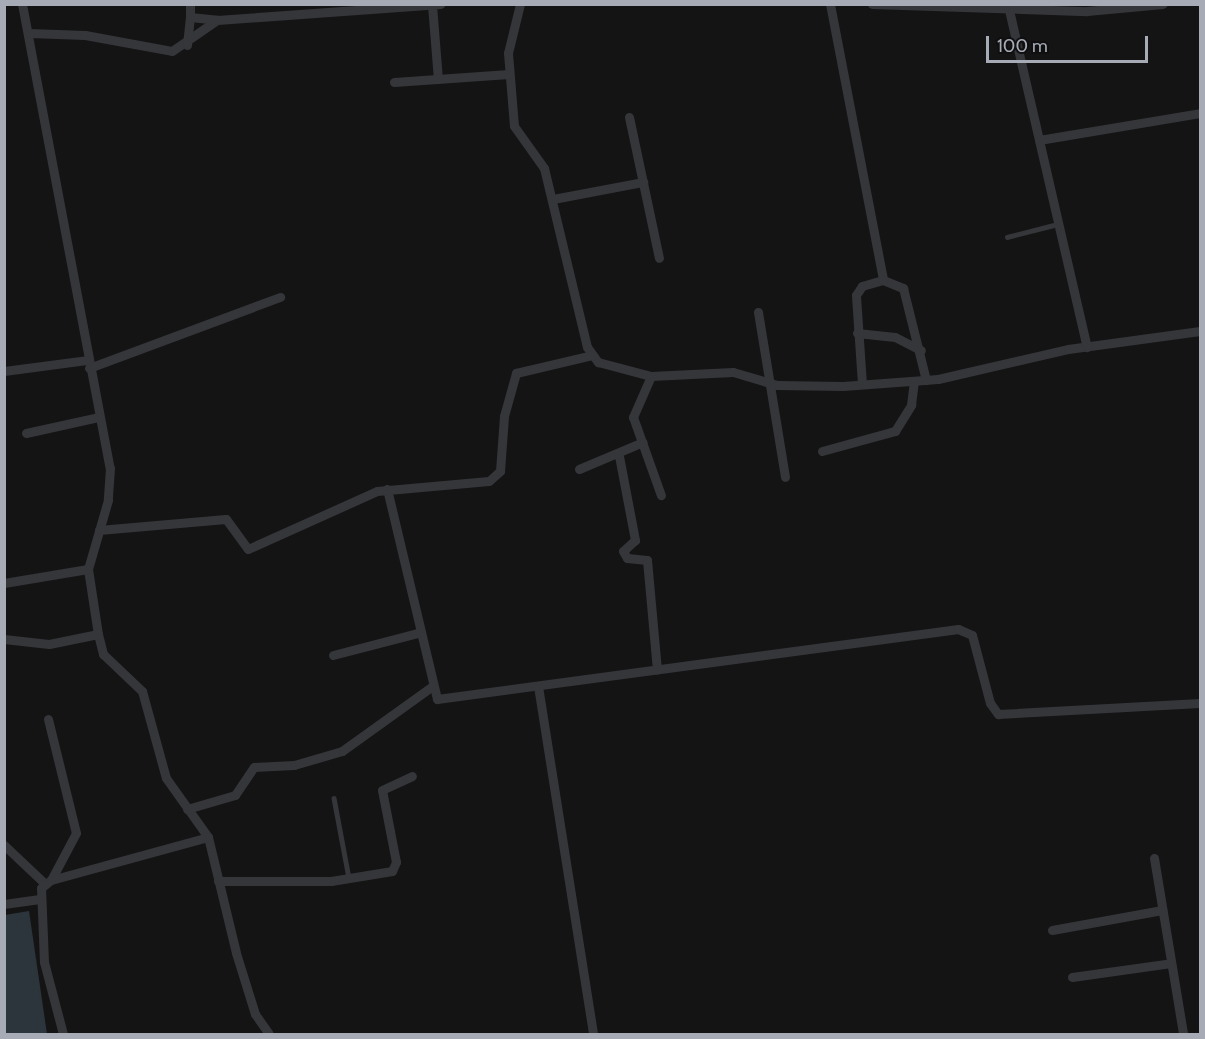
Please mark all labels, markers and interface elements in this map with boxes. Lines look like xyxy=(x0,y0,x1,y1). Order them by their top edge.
scale bar xyxy=(989,24,1151,62)
text: 100 m xyxy=(997,35,1048,57)

